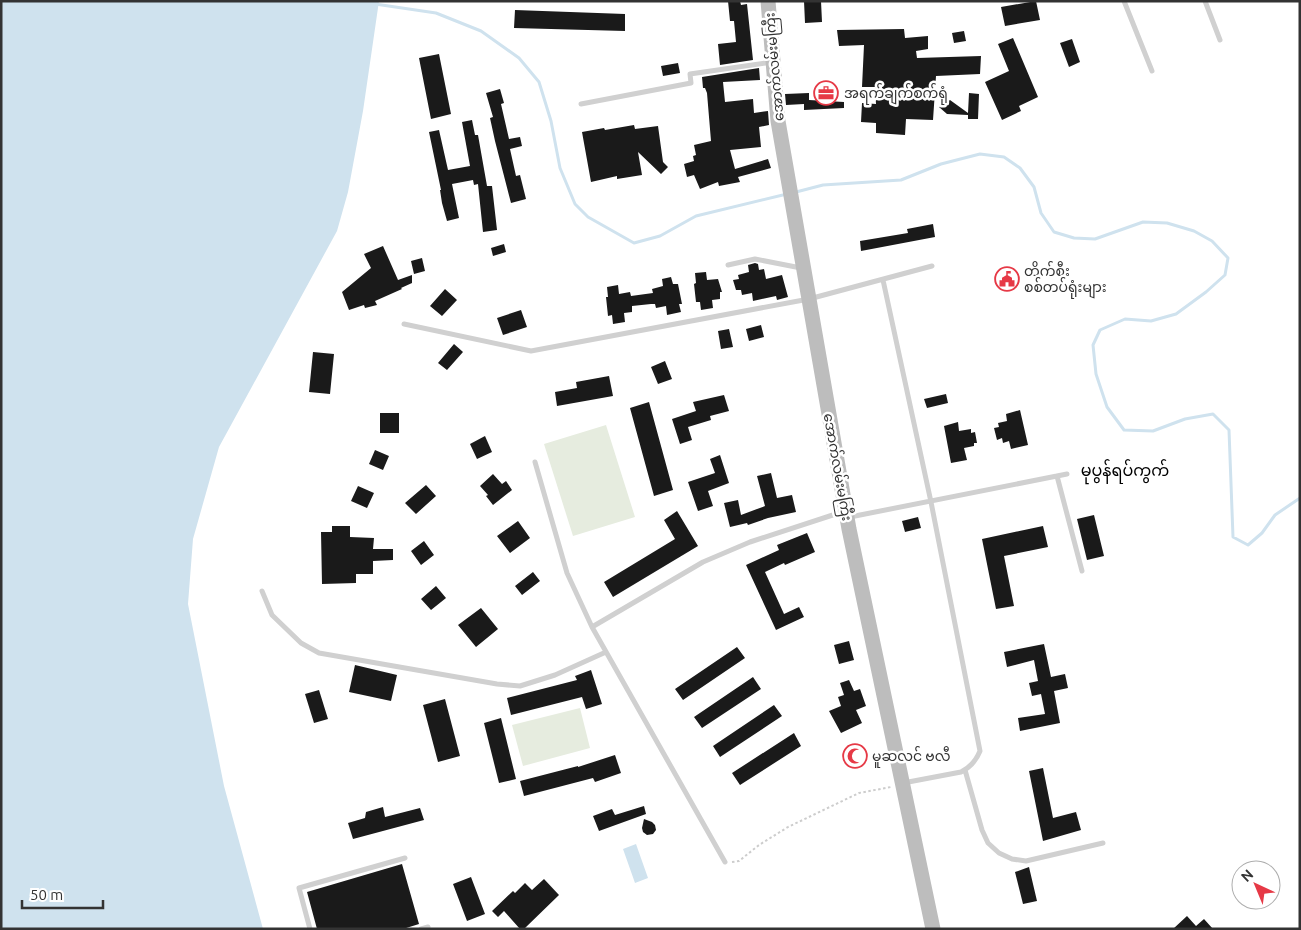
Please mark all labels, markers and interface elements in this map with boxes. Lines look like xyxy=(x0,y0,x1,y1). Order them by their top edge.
street label: အောက်လမ်းမကြီး xyxy=(759,12,791,122)
office icon: အရက်ချက်စက်ရုံ xyxy=(813,80,839,106)
place label: အရက်ချက်စက်ရုံ xyxy=(844,83,948,105)
place label: တိုက်စီး စစ်တပ်ရုံးများ xyxy=(1024,261,1107,299)
public building icon: တိုက်စီး စစ်တပ်ရုံးများ xyxy=(994,266,1020,292)
street label: အောက်လမ်းမကြီး xyxy=(817,412,857,523)
district label: မုပွန်ရပ်ကွက် xyxy=(1081,459,1169,485)
mosque icon: မူဆလင် ဗလီ xyxy=(842,743,868,769)
place label: မူဆလင် ဗလီ xyxy=(872,746,951,768)
north arrow xyxy=(1231,860,1281,910)
text: N xyxy=(1238,866,1256,885)
scale bar xyxy=(22,878,104,910)
text: 50 m xyxy=(30,886,63,903)

